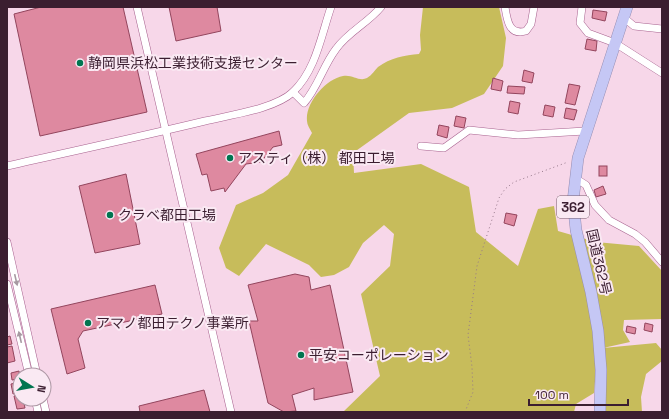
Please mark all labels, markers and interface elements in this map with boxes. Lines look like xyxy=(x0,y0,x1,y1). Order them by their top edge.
place label: 静岡県浜松工業技術支援センター xyxy=(88,54,298,72)
marker: 静岡県浜松工業技術支援センター xyxy=(75,58,85,68)
place label: アスティ（株） 都田工場 xyxy=(238,149,395,167)
marker: アスティ（株） 都田工場 xyxy=(225,153,235,163)
road number: 362 xyxy=(557,196,589,218)
place label: クラベ都田工場 xyxy=(118,206,216,224)
marker: クラベ都田工場 xyxy=(105,210,115,220)
street label: 国道362号 xyxy=(583,227,615,297)
one-way arrow xyxy=(13,274,19,286)
place label: アマノ都田テクノ事業所 xyxy=(96,314,249,332)
marker: アマノ都田テクノ事業所 xyxy=(83,318,93,328)
one-way arrow xyxy=(16,331,22,343)
place label: 平安コーポレーション xyxy=(309,346,449,364)
marker: 平安コーポレーション xyxy=(296,350,306,360)
north arrow xyxy=(12,367,52,407)
scale bar xyxy=(529,381,628,407)
text: N xyxy=(34,384,49,394)
text: 100 m xyxy=(535,387,569,403)

